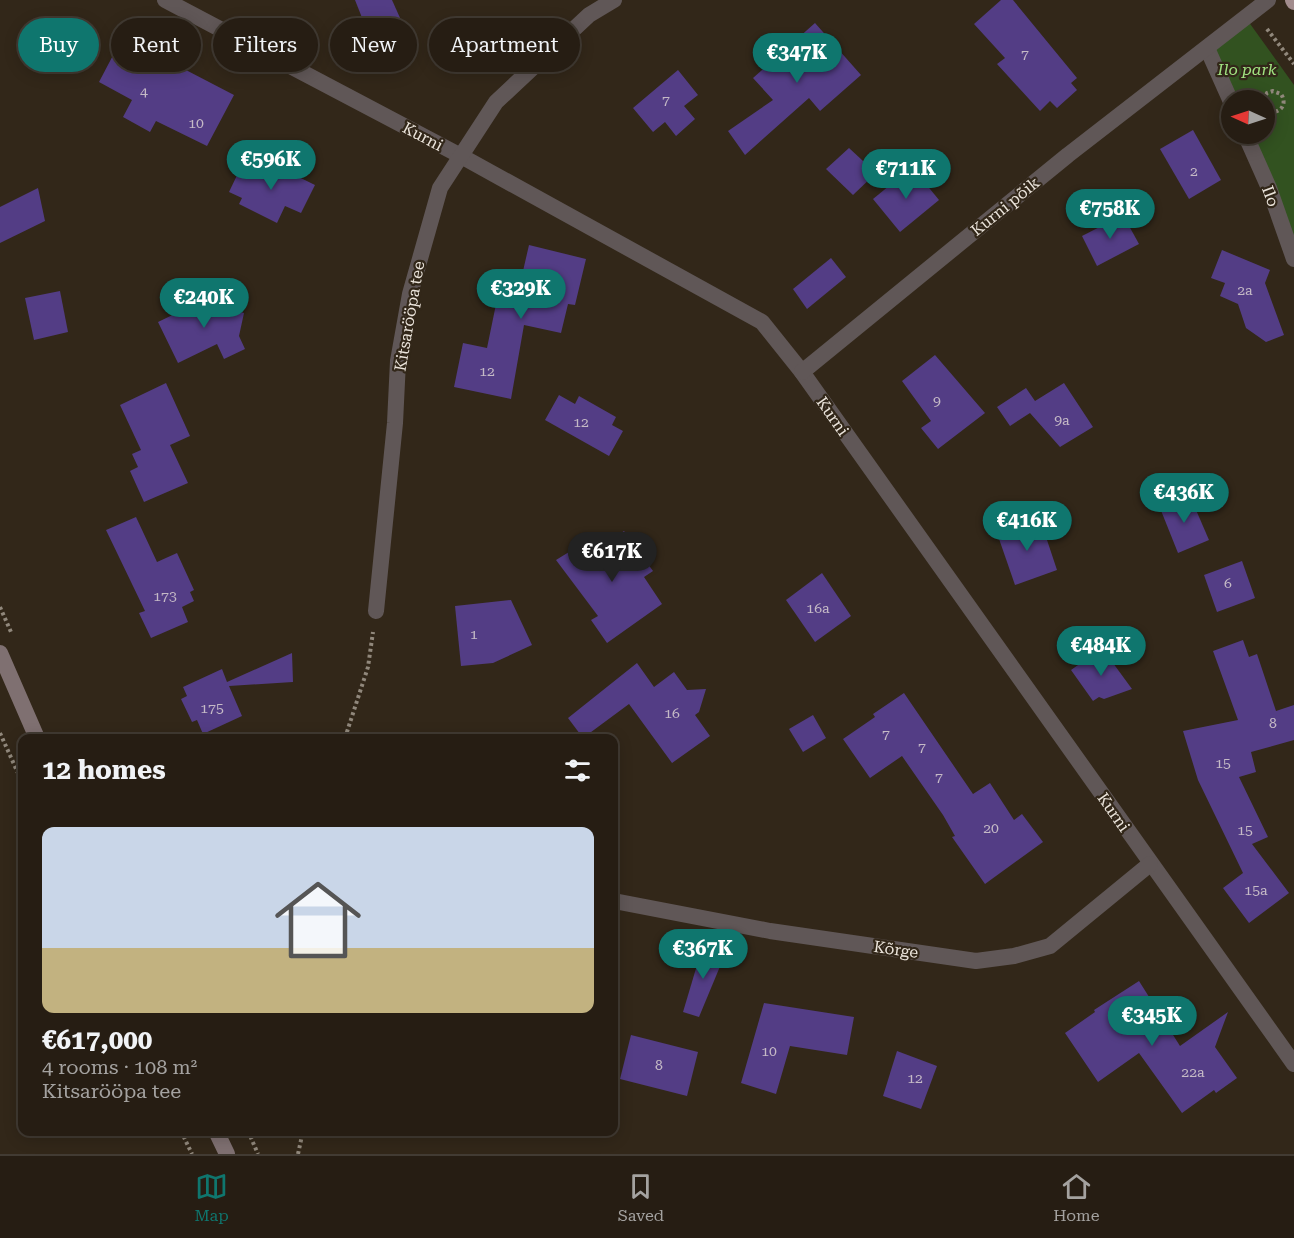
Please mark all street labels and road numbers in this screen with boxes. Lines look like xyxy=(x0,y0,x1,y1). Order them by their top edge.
street label: Kurni xyxy=(399,118,446,155)
street label: Kurni põik xyxy=(967,173,1043,240)
street label: Ilo xyxy=(1258,183,1283,209)
street label: Kitsarööpa tee xyxy=(390,259,429,373)
street label: Kurni xyxy=(812,393,853,439)
street label: Kurni xyxy=(1093,789,1134,835)
street label: Kõrge xyxy=(872,937,920,962)

